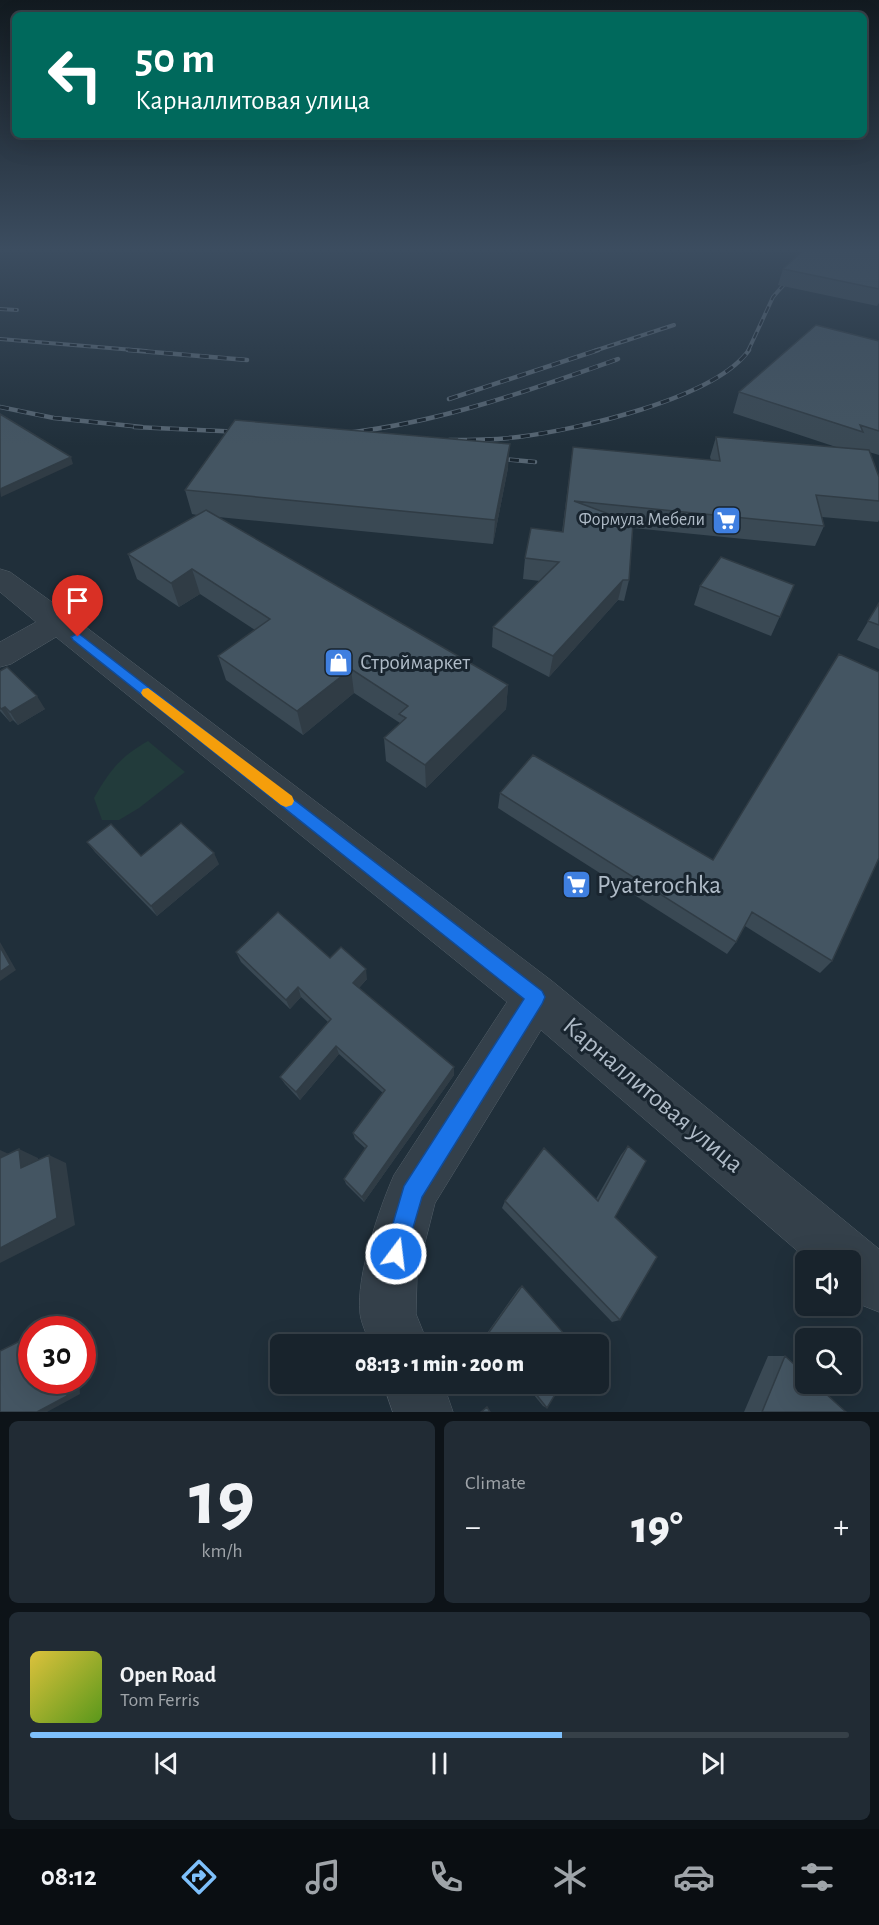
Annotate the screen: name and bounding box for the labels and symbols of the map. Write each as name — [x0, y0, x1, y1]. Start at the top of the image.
supermarket icon: Формула Мебели — [710, 504, 742, 536]
place label: Формула Мебели — [578, 510, 705, 529]
pin — [52, 575, 103, 637]
shop icon: Строймаркет — [323, 646, 355, 678]
place label: Строймаркет — [360, 652, 470, 673]
supermarket icon: Pyaterochka — [560, 869, 592, 901]
place label: Pyaterochka — [597, 872, 721, 898]
street label: Карналлитовая улица — [558, 1012, 748, 1178]
position arrow — [364, 1222, 428, 1286]
speed limit sign: 30 — [18, 1316, 96, 1394]

